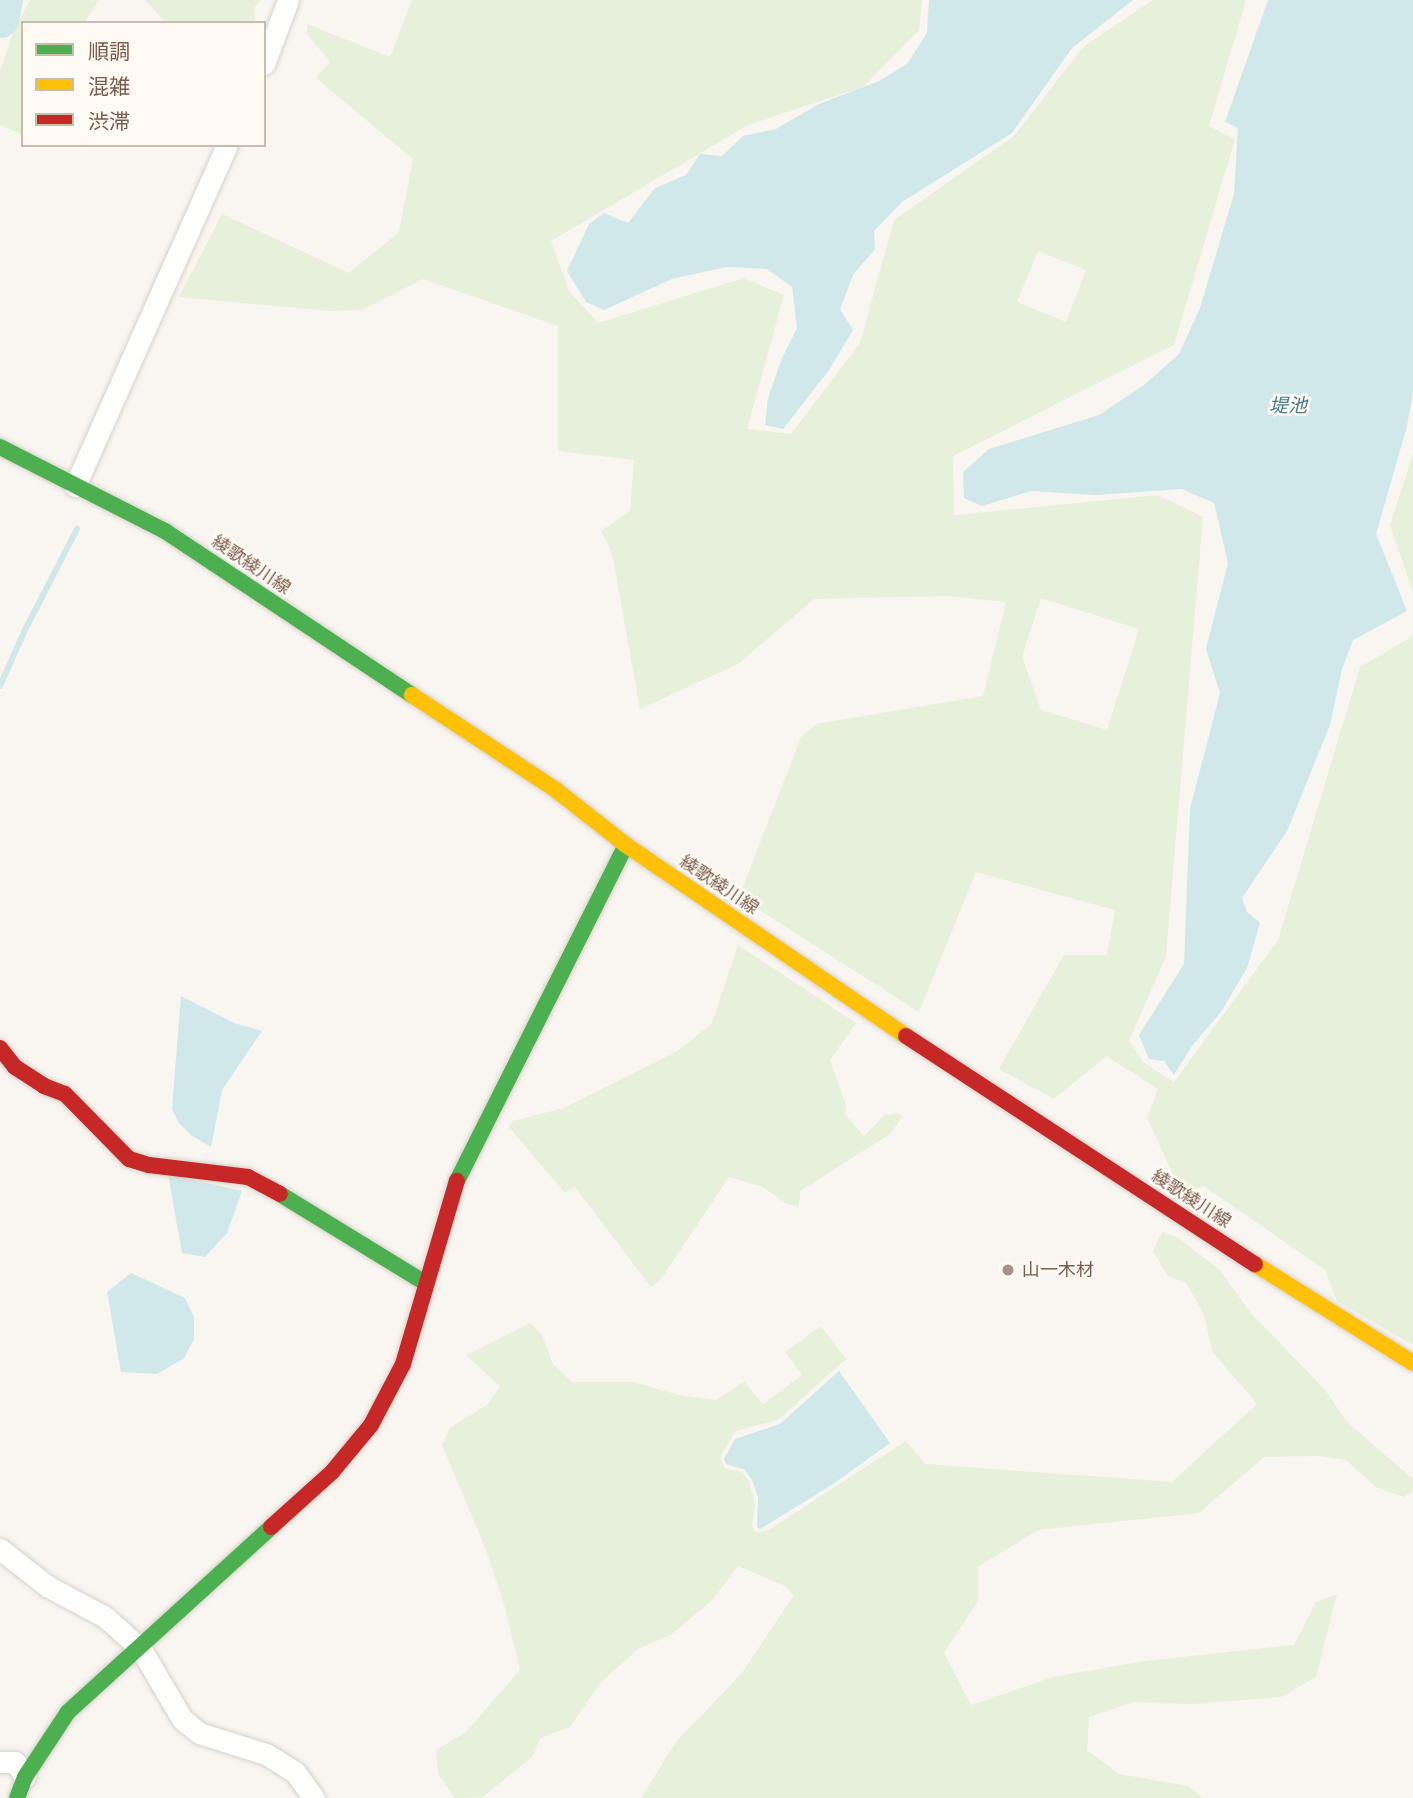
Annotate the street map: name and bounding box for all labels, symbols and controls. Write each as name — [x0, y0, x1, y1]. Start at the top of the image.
legend — [21, 21, 266, 147]
text: 順調 — [88, 39, 130, 64]
text: 混雑 — [88, 74, 130, 99]
text: 渋滞 — [88, 109, 130, 134]
water label: 堤池 — [1269, 395, 1307, 417]
street label: 綾歌綾川線 — [208, 531, 294, 599]
street label: 綾歌綾川線 — [676, 851, 762, 919]
street label: 綾歌綾川線 — [1147, 1165, 1235, 1233]
place label: 山一木材 — [1022, 1259, 1094, 1281]
marker: 山一木材 — [1000, 1262, 1016, 1278]

